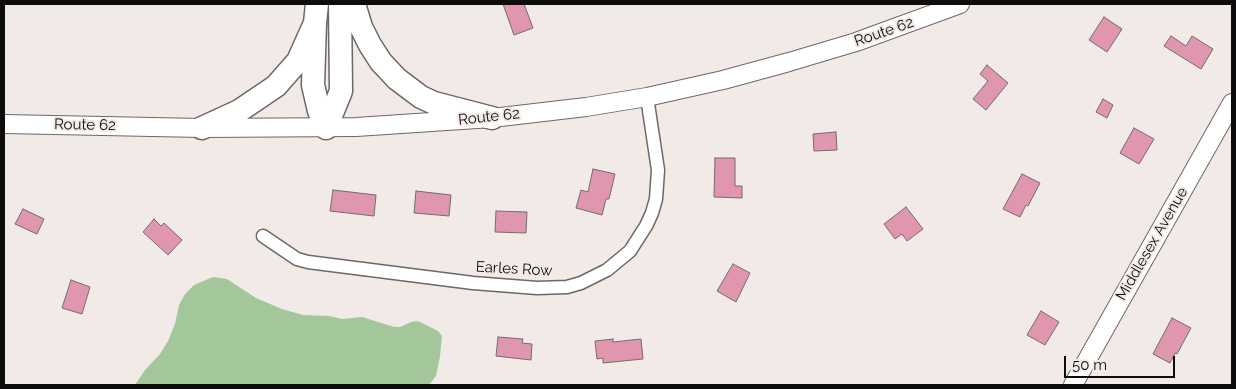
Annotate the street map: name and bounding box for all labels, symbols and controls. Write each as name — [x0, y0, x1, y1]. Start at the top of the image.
street label: Route 62 — [852, 13, 916, 51]
street label: Route 62 — [457, 105, 521, 129]
street label: Route 62 — [54, 115, 116, 135]
street label: Middlesex Avenue — [1112, 184, 1192, 304]
street label: Earles Row — [475, 258, 553, 280]
scale bar — [1066, 346, 1177, 378]
text: 50 m — [1072, 356, 1107, 374]

